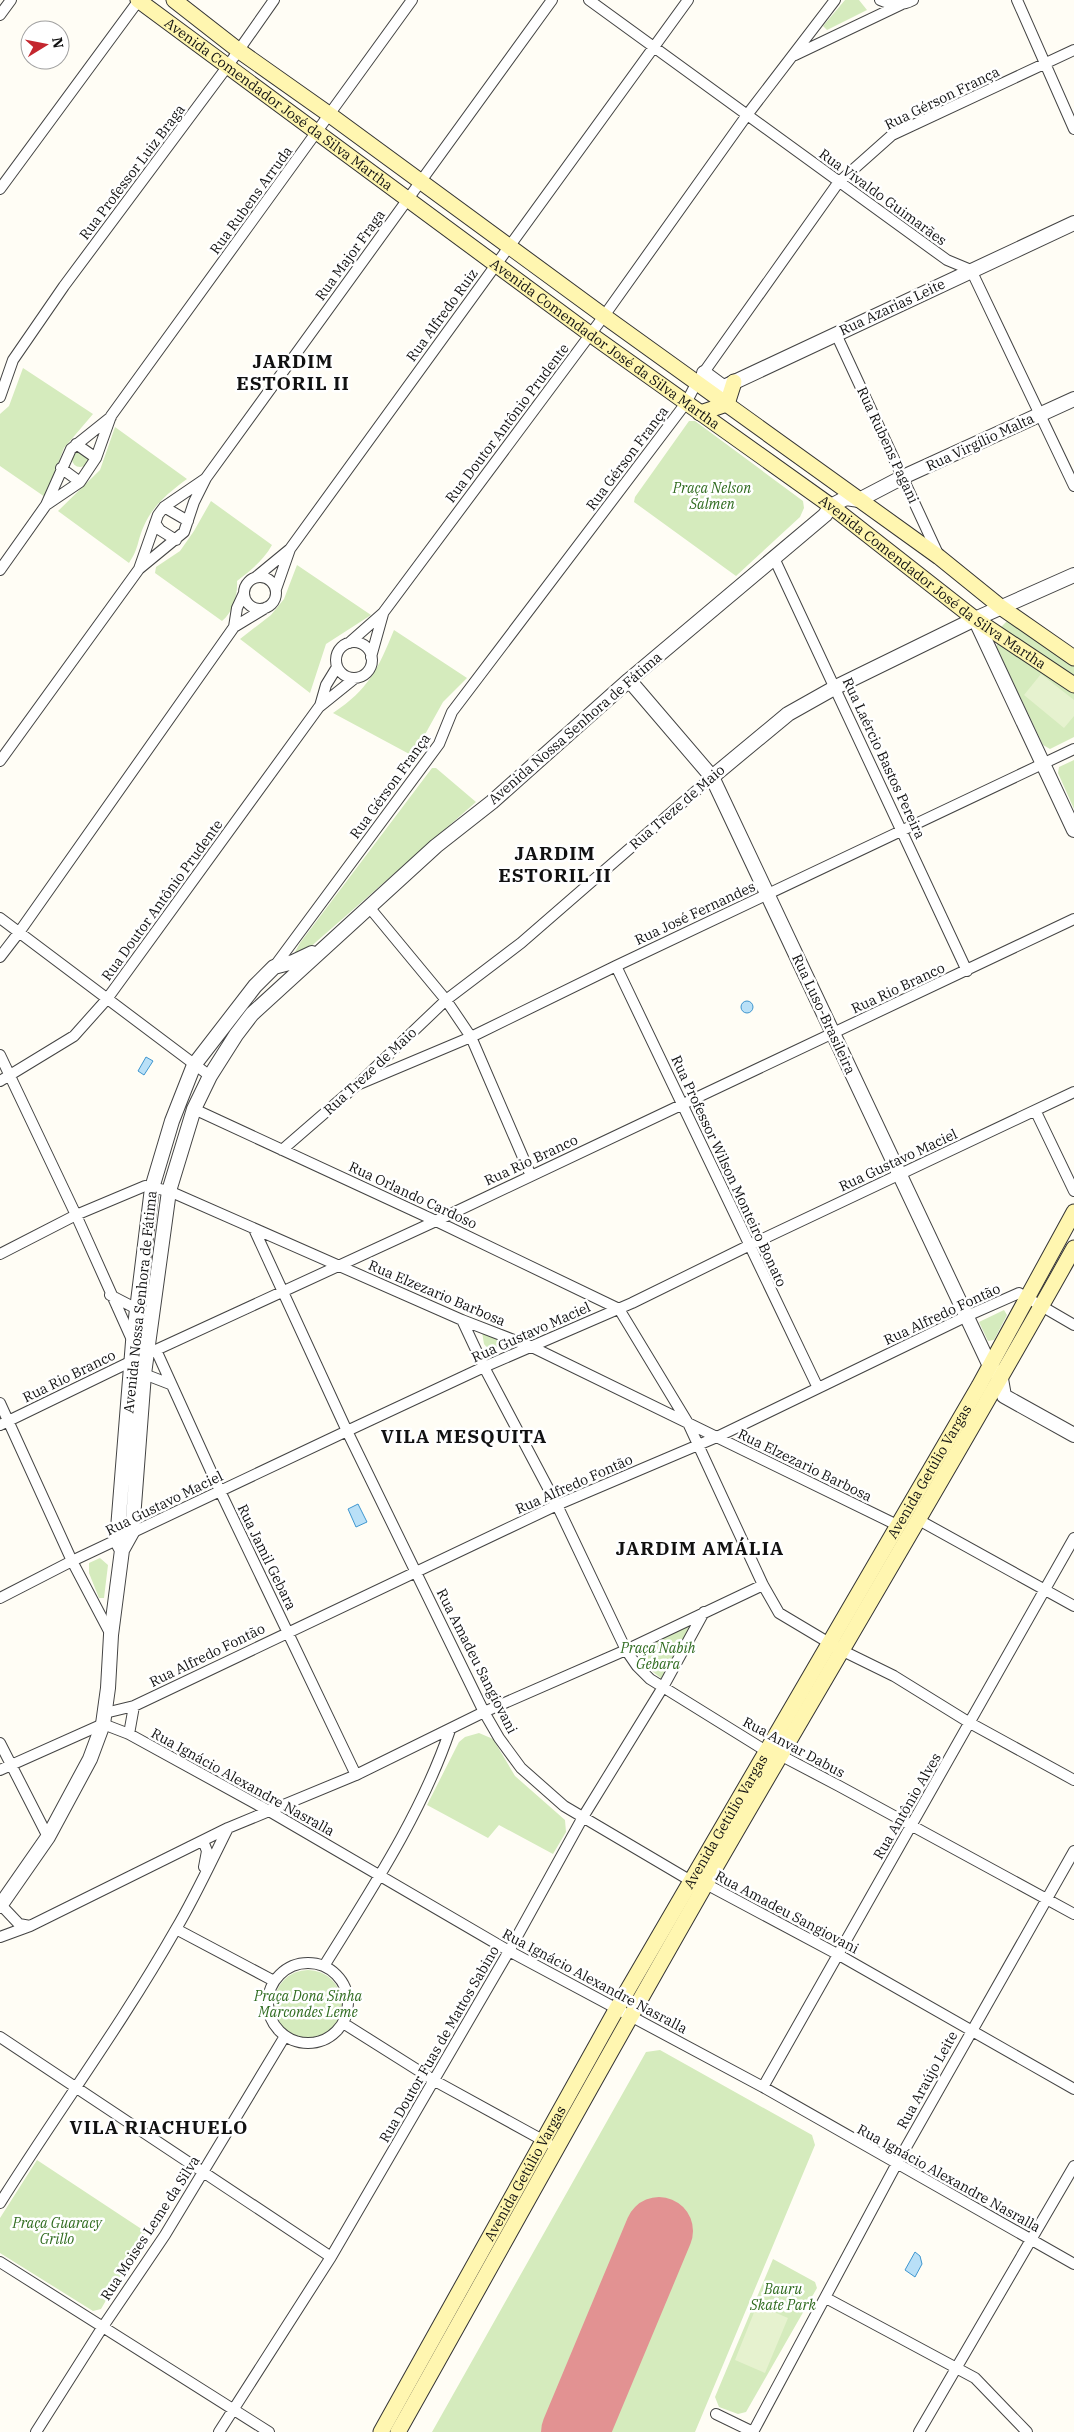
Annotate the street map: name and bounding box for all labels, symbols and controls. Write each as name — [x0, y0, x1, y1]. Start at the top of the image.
street label: Avenida Comendador José da Silva Martha — [161, 14, 397, 194]
north arrow — [20, 20, 70, 70]
text: N — [48, 36, 68, 50]
street label: Rua Gérson França — [882, 62, 1003, 134]
street label: Rua Professor Luiz Braga — [75, 101, 189, 243]
street label: Rua Rubens Arruda — [206, 142, 296, 257]
street label: Rua Vivaldo Guimarães — [816, 145, 950, 249]
street label: Rua Major Fraga — [311, 206, 389, 304]
street label: Avenida Comendador José da Silva Martha — [487, 254, 724, 433]
street label: Rua Alfredo Ruiz — [402, 265, 482, 365]
street label: Rua Azarias Leite — [836, 275, 948, 339]
street label: Rua Doutor Antônio Prudente — [441, 340, 573, 506]
district label: JARDIM ESTORIL II — [236, 349, 350, 395]
street label: Rua Rubens Pagani — [853, 384, 923, 506]
street label: Rua Gérson França — [582, 402, 672, 514]
street label: Rua Virgílio Malta — [923, 409, 1037, 475]
park label: Praça Nelson Salmen — [672, 479, 751, 513]
street label: Avenida Comendador José da Silva Martha — [815, 491, 1050, 673]
street label: Avenida Nossa Senhora de Fátima — [485, 648, 666, 808]
street label: Rua Laércio Bastos Pereira — [839, 674, 929, 842]
street label: Rua Gérson França — [346, 730, 434, 842]
street label: Rua Treze de Maio — [626, 761, 728, 853]
street label: Rua Doutor Antônio Prudente — [98, 816, 226, 984]
district label: JARDIM ESTORIL II — [498, 841, 612, 887]
street label: Rua José Fernandes — [632, 877, 758, 949]
street label: Rua Luso-Brasileira — [788, 951, 860, 1077]
street label: Rua Rio Branco — [848, 958, 948, 1018]
street label: Rua Treze de Maio — [320, 1023, 420, 1119]
street label: Rua Professor Wilson Monteiro Bonato — [667, 1052, 791, 1290]
street label: Rua Gustavo Maciel — [836, 1125, 960, 1195]
street label: Rua Rio Branco — [481, 1130, 581, 1190]
street label: Rua Orlando Cardoso — [346, 1157, 480, 1233]
street label: Avenida Nossa Senhora de Fátima — [119, 1189, 161, 1414]
street label: Rua Elzezario Barbosa — [366, 1256, 509, 1330]
street label: Rua Alfredo Fontão — [881, 1279, 1003, 1349]
street label: Rua Gustavo Maciel — [469, 1298, 593, 1366]
street label: Rua Rio Branco — [20, 1346, 118, 1406]
street label: Avenida Getúlio Vargas — [883, 1401, 975, 1542]
district label: VILA MESQUITA — [381, 1424, 547, 1448]
street label: Rua Elzezario Barbosa — [735, 1425, 875, 1505]
street label: Rua Alfredo Fontão — [513, 1450, 635, 1518]
street label: Rua Gustavo Maciel — [102, 1467, 226, 1539]
street label: Rua Jamil Gebara — [234, 1501, 301, 1613]
district label: JARDIM AMÁLIA — [616, 1536, 784, 1560]
street label: Rua Amadeu Sangiovani — [433, 1585, 521, 1737]
street label: Rua Alfredo Fontão — [146, 1619, 268, 1691]
park label: Praça Nabih Gebara — [620, 1639, 696, 1673]
street label: Rua Anvar Dabus — [740, 1713, 848, 1782]
street label: Rua Ignácio Alexandre Nasralla — [148, 1724, 338, 1840]
street label: Rua Antônio Alves — [869, 1749, 945, 1863]
street label: Avenida Getúlio Vargas — [680, 1751, 772, 1892]
street label: Rua Amadeu Sangiovani — [712, 1866, 862, 1958]
street label: Rua Ignácio Alexandre Nasralla — [499, 1924, 691, 2038]
street label: Rua Doutor Fuas de Mattos Sabino — [375, 1942, 503, 2146]
park label: Praça Dona Sinha Marcondes Leme — [253, 1987, 362, 2021]
street label: Rua Araújo Leite — [893, 2028, 961, 2132]
street label: Avenida Getúlio Vargas — [480, 2102, 570, 2244]
district label: VILA RIACHUELO — [70, 2115, 248, 2139]
street label: Rua Ignácio Alexandre Nasralla — [854, 2120, 1044, 2236]
street label: Rua Moises Leme da Silva — [96, 2152, 204, 2304]
park label: Praça Guaracy Grillo — [11, 2214, 103, 2248]
park label: Bauru Skate Park — [749, 2280, 817, 2314]

